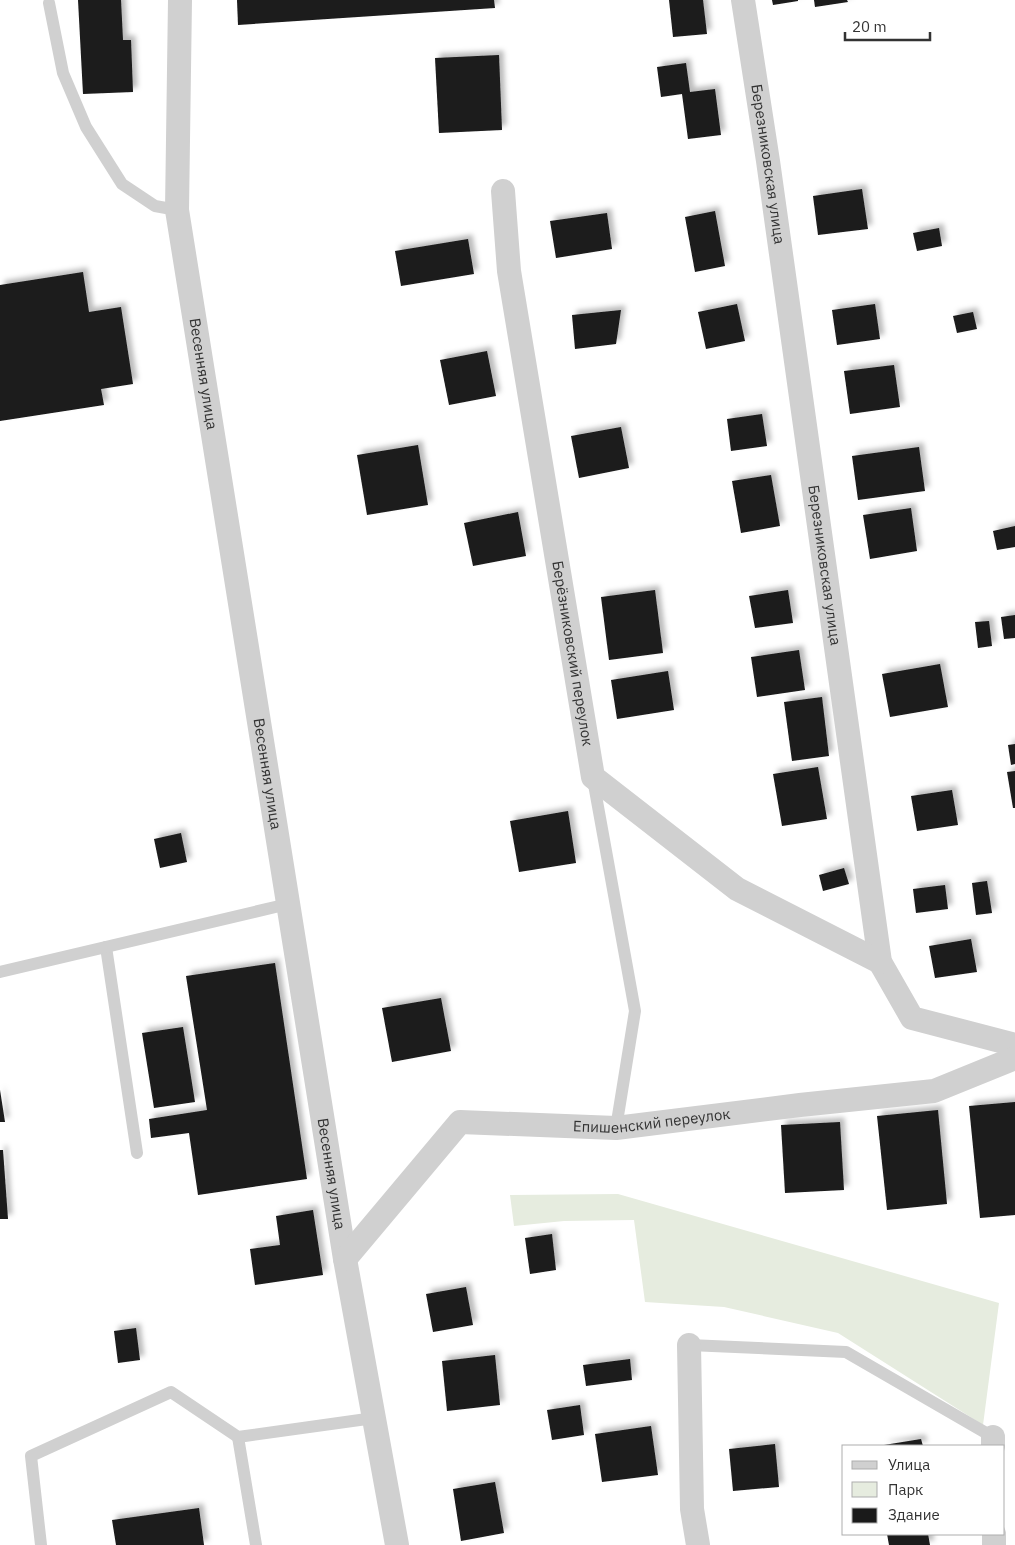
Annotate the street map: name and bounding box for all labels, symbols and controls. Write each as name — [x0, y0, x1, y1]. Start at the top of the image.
scale bar — [845, 10, 930, 42]
text: 20 m — [852, 17, 887, 36]
street label: Березниковская улица — [747, 83, 790, 245]
street label: Весенняя улица — [185, 317, 222, 431]
street label: Березниковская улица — [804, 484, 846, 646]
street label: Берёзниковский переулок — [548, 559, 598, 748]
street label: Весенняя улица — [250, 717, 286, 831]
street label: Епишенский переулок — [572, 1104, 731, 1137]
street label: Весенняя улица — [314, 1117, 350, 1231]
legend — [842, 1445, 1005, 1535]
text: Улица — [888, 1455, 930, 1474]
text: Парк — [888, 1480, 923, 1499]
text: Здание — [888, 1505, 940, 1524]

